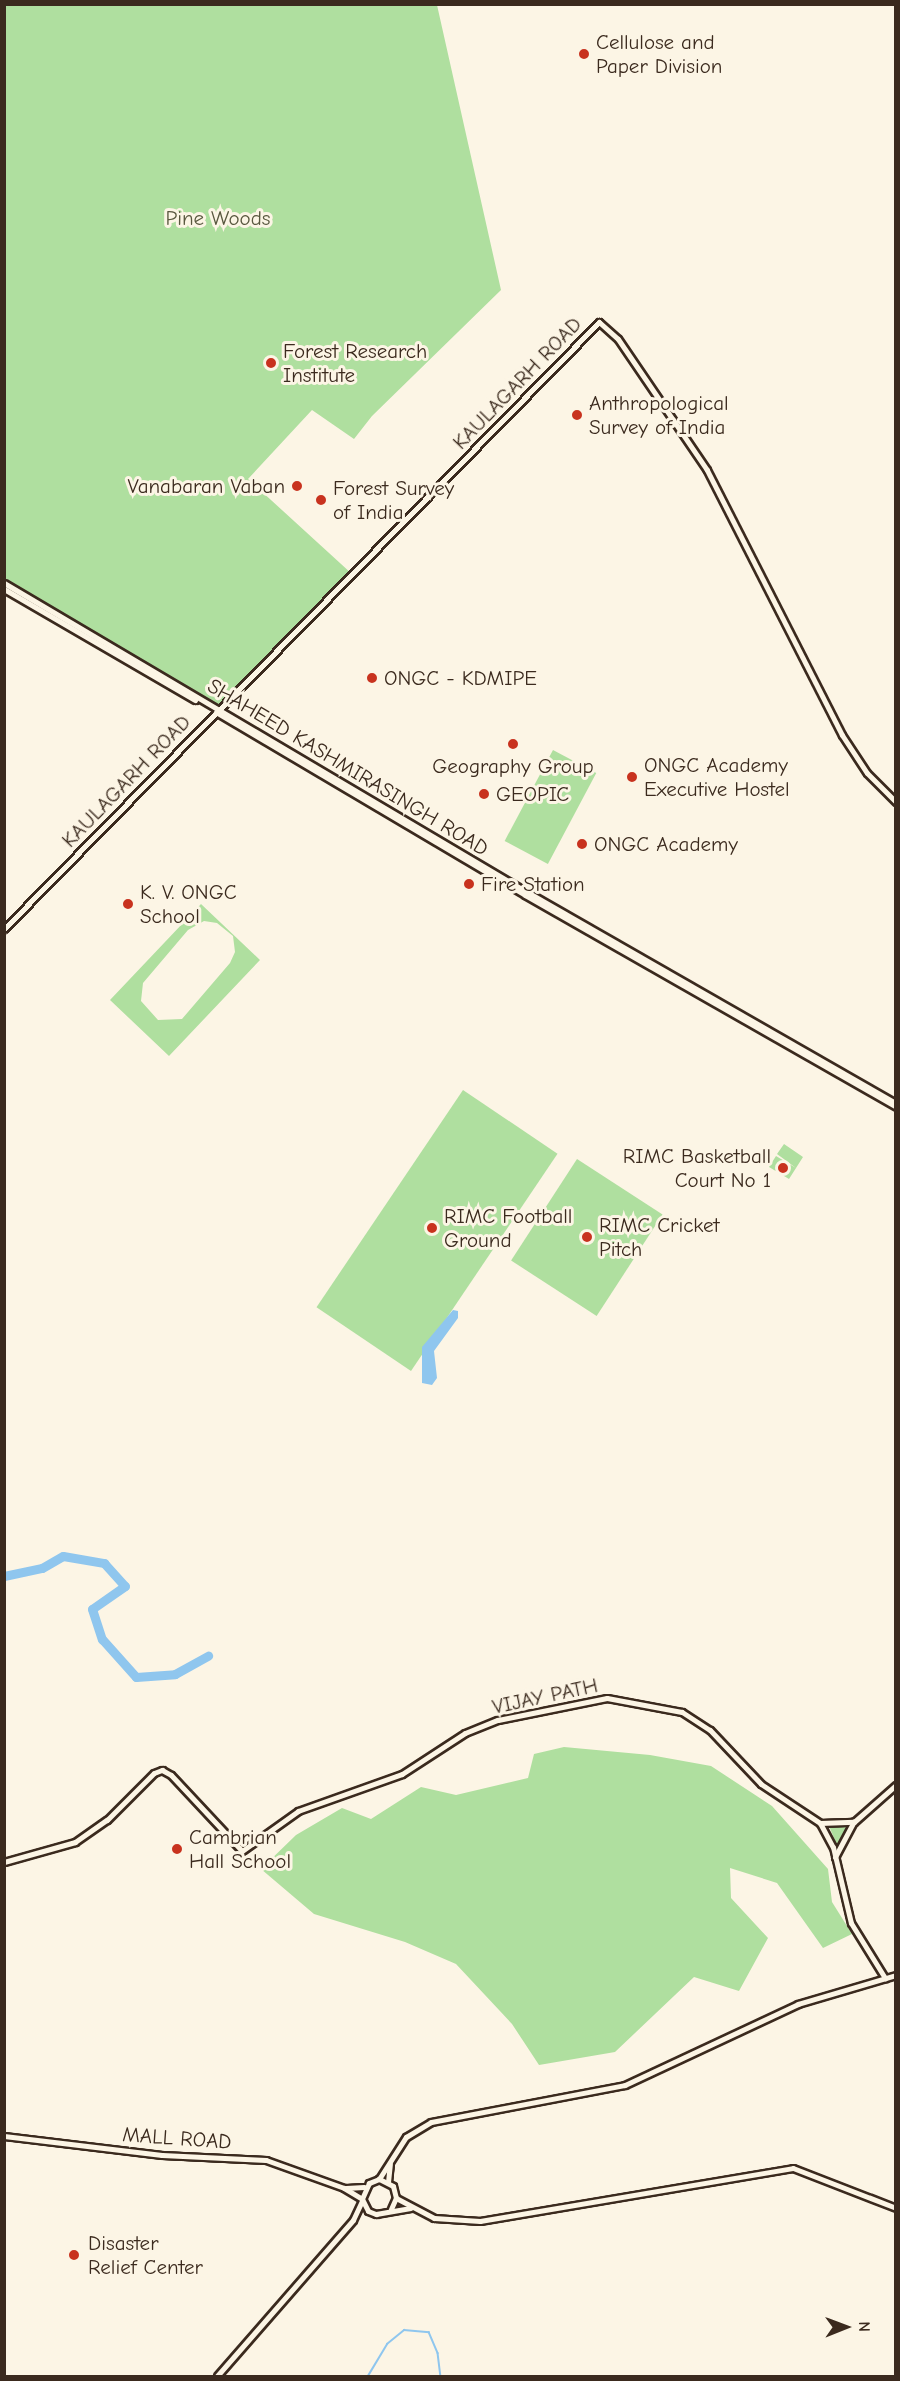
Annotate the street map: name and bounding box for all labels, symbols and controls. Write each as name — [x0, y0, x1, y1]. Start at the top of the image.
place label: Cellulose and Paper Division — [596, 29, 722, 79]
marker: Cellulose and Paper Division — [577, 47, 591, 61]
park label: Pine Woods — [165, 205, 271, 231]
street label: KAULAGARH ROAD — [447, 311, 587, 455]
place label: Forest Research Institute — [283, 338, 427, 388]
marker: Forest Research Institute — [264, 356, 278, 370]
place label: Anthropological Survey of India — [589, 390, 729, 440]
marker: Anthropological Survey of India — [570, 408, 584, 422]
place label: Vanabaran Vaban — [128, 473, 285, 499]
place label: Forest Survey of India — [333, 475, 454, 525]
marker: Vanabaran Vaban — [290, 479, 304, 493]
marker: Forest Survey of India — [314, 493, 328, 507]
place label: ONGC - KDMIPE — [384, 665, 537, 691]
marker: ONGC - KDMIPE — [365, 671, 379, 685]
street label: SHAHEED KASHMIRASINGH ROAD — [203, 673, 493, 861]
street label: KAULAGARH ROAD — [56, 709, 196, 853]
marker: Geography Group — [506, 737, 520, 751]
place label: ONGC Academy Executive Hostel — [644, 752, 790, 802]
place label: Geography Group — [432, 753, 594, 779]
marker: ONGC Academy Executive Hostel — [625, 770, 639, 784]
place label: GEOPIC — [496, 781, 569, 807]
marker: GEOPIC — [477, 787, 491, 801]
place label: ONGC Academy — [594, 831, 738, 857]
marker: ONGC Academy — [575, 837, 589, 851]
place label: Fire Station — [481, 871, 585, 897]
marker: Fire Station — [462, 877, 476, 891]
place label: K. V. ONGC School — [140, 879, 237, 929]
marker: K. V. ONGC School — [121, 897, 135, 911]
place label: RIMC Basketball Court No 1 — [623, 1143, 771, 1193]
marker: RIMC Basketball Court No 1 — [776, 1161, 790, 1175]
place label: RIMC Football Ground — [444, 1203, 572, 1253]
place label: RIMC Cricket Pitch — [599, 1212, 720, 1262]
marker: RIMC Football Ground — [425, 1221, 439, 1235]
marker: RIMC Cricket Pitch — [580, 1230, 594, 1244]
street label: VIJAY PATH — [490, 1673, 600, 1719]
place label: Cambrian Hall School — [189, 1824, 291, 1874]
marker: Cambrian Hall School — [170, 1842, 184, 1856]
street label: MALL ROAD — [122, 2122, 232, 2154]
place label: Disaster Relief Center — [88, 2230, 203, 2280]
marker: Disaster Relief Center — [65, 2246, 83, 2264]
north arrow — [816, 2297, 876, 2357]
text: N — [855, 2321, 873, 2332]

